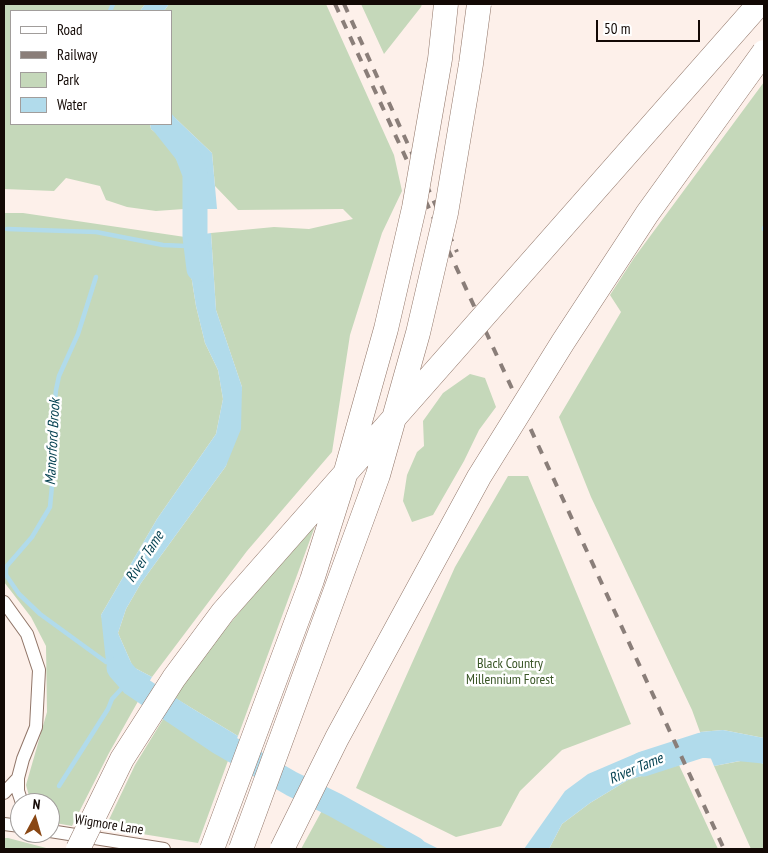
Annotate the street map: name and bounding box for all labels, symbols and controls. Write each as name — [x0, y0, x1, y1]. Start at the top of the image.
legend — [10, 10, 172, 125]
scale bar — [598, 10, 702, 42]
text: 50 m — [604, 19, 630, 38]
text: Road — [57, 20, 83, 39]
text: Railway — [57, 45, 97, 64]
text: Park — [57, 70, 79, 89]
text: Water — [57, 95, 87, 114]
water label: Manorford Brook — [42, 398, 64, 486]
water label: River Tame — [122, 528, 168, 586]
park label: Black Country Millennium Forest — [466, 656, 554, 689]
water label: River Tame — [606, 750, 666, 788]
north arrow — [10, 793, 60, 843]
text: N — [32, 795, 41, 813]
street label: Wigmore Lane — [73, 811, 145, 839]

